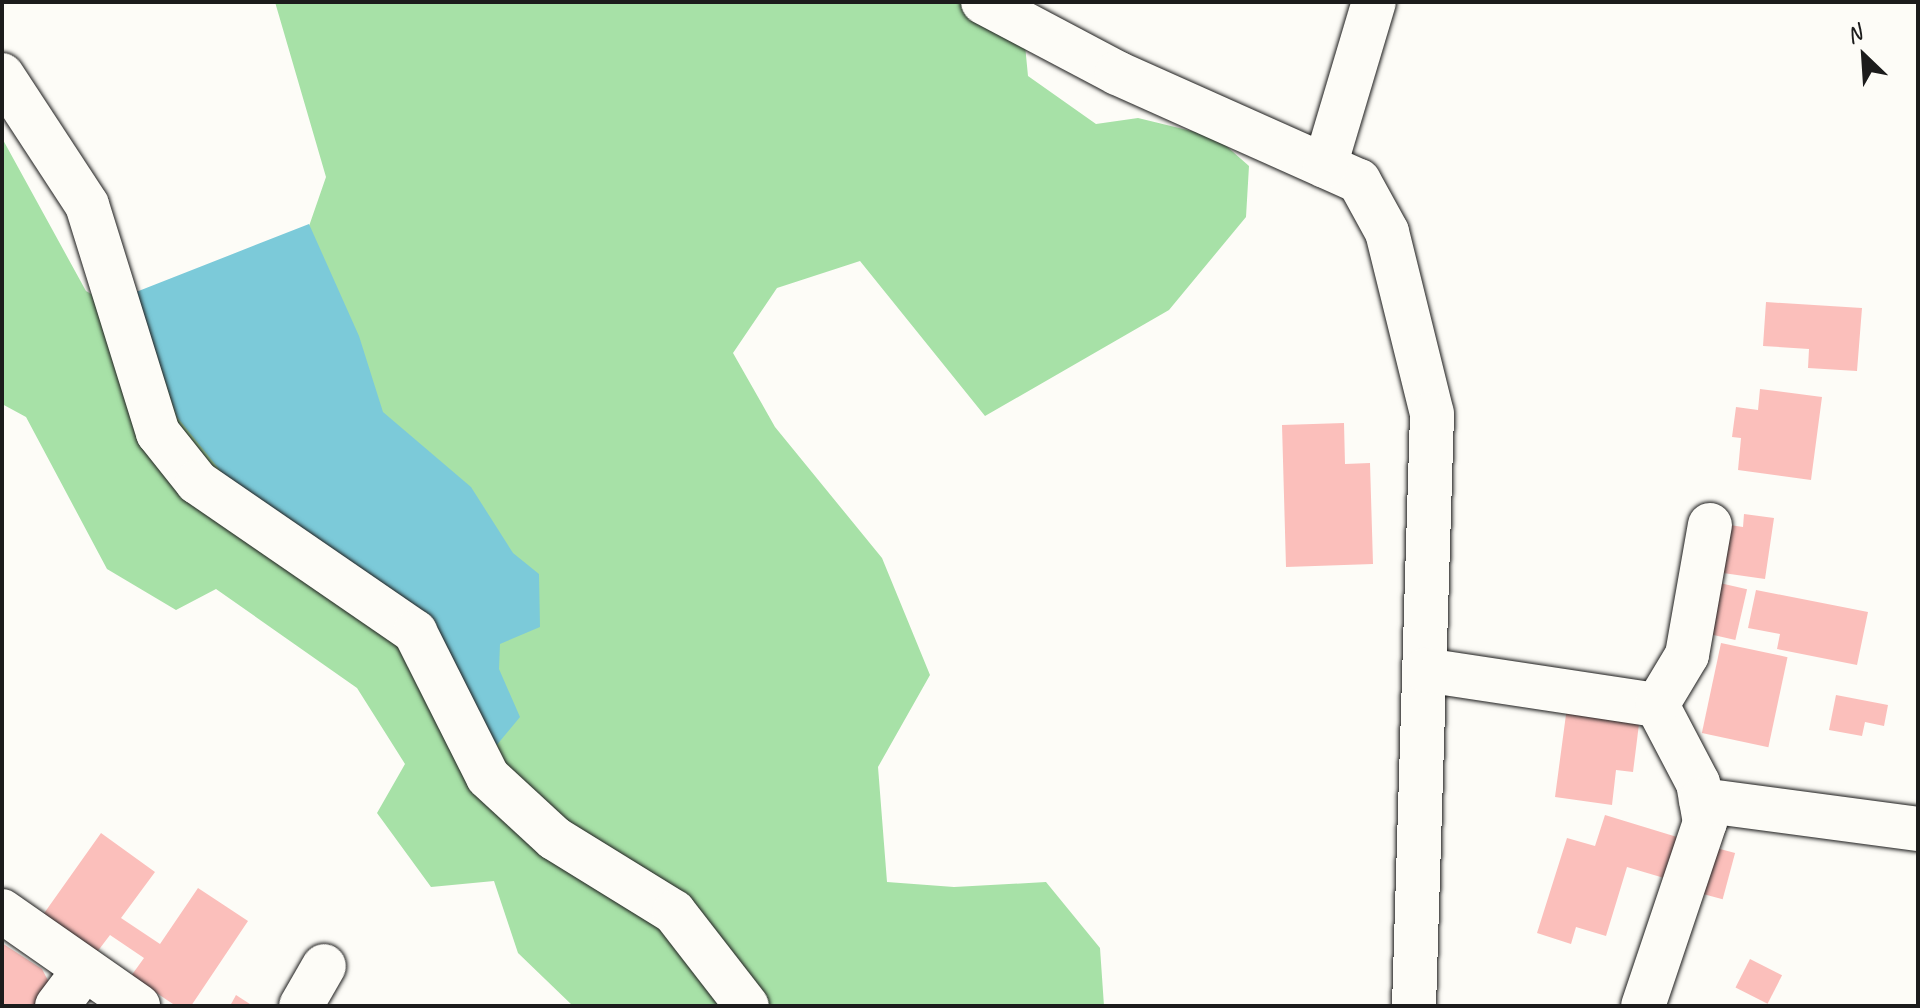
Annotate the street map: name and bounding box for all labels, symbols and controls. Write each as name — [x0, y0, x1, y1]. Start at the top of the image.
north arrow — [1824, 16, 1904, 96]
text: N — [1842, 19, 1866, 50]

